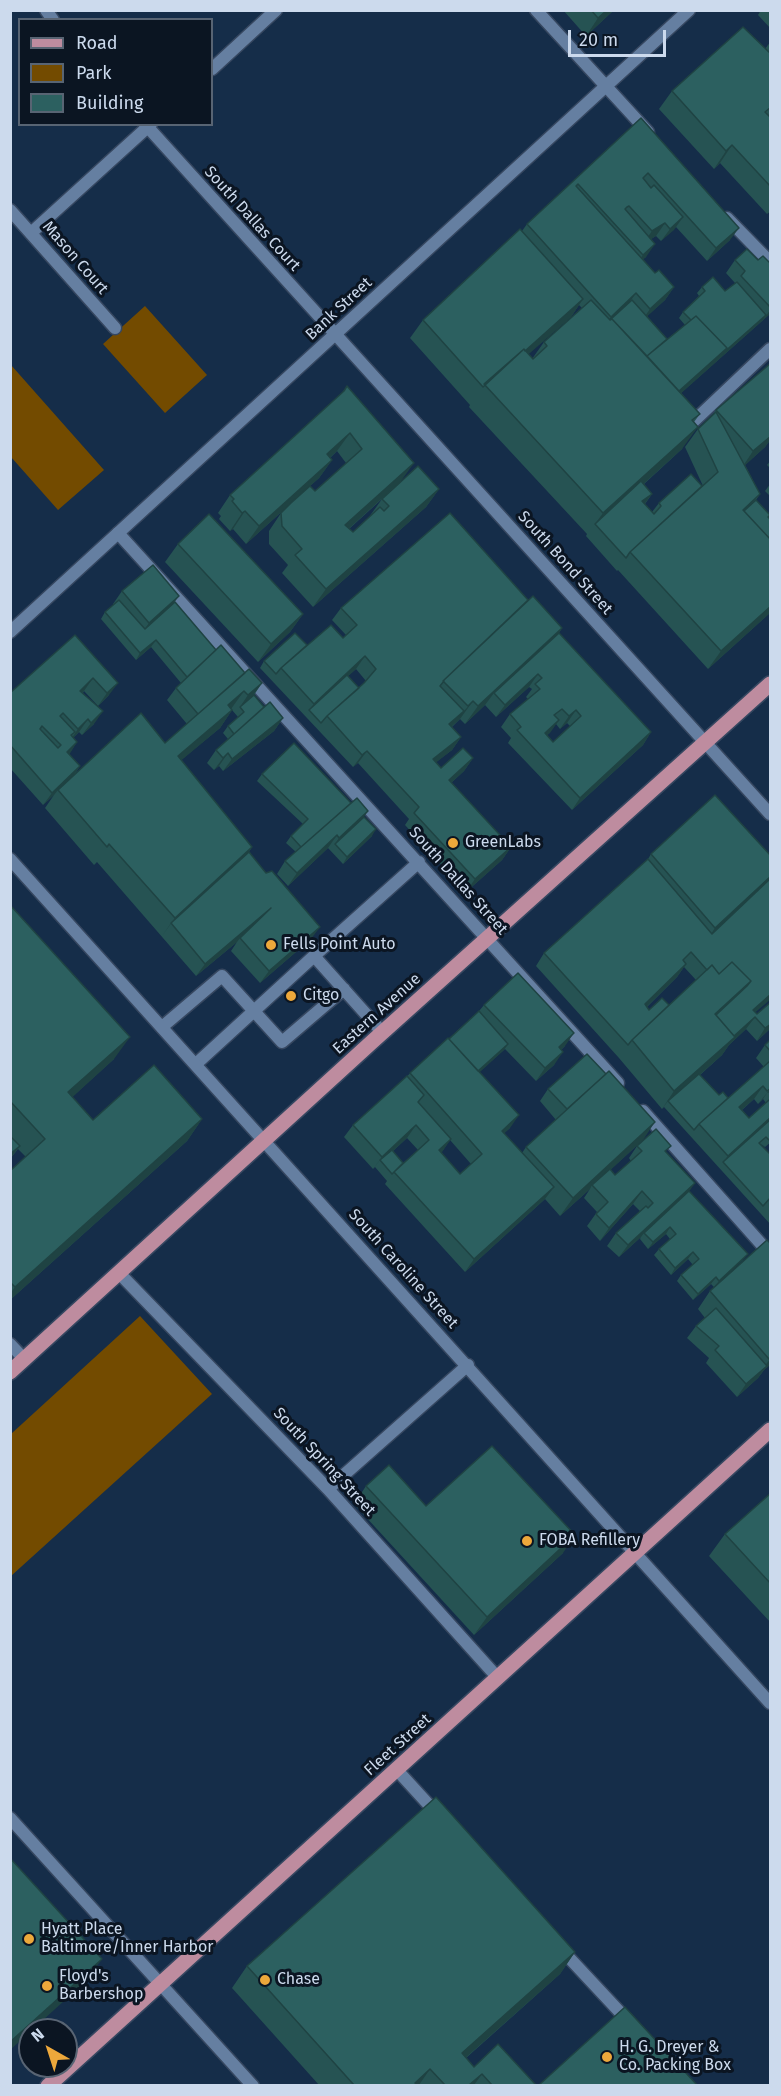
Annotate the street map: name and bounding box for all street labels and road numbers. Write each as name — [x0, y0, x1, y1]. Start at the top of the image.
street label: South Dallas Court — [200, 163, 304, 275]
street label: Mason Court — [38, 217, 112, 299]
street label: Bank Street — [302, 273, 376, 345]
street label: South Bond Street — [514, 507, 616, 619]
street label: South Dallas Street — [405, 823, 511, 939]
street label: Eastern Avenue — [329, 970, 425, 1058]
street label: South Caroline Street — [344, 1205, 462, 1333]
street label: South Spring Street — [269, 1404, 379, 1520]
street label: Fleet Street — [361, 1710, 435, 1780]

